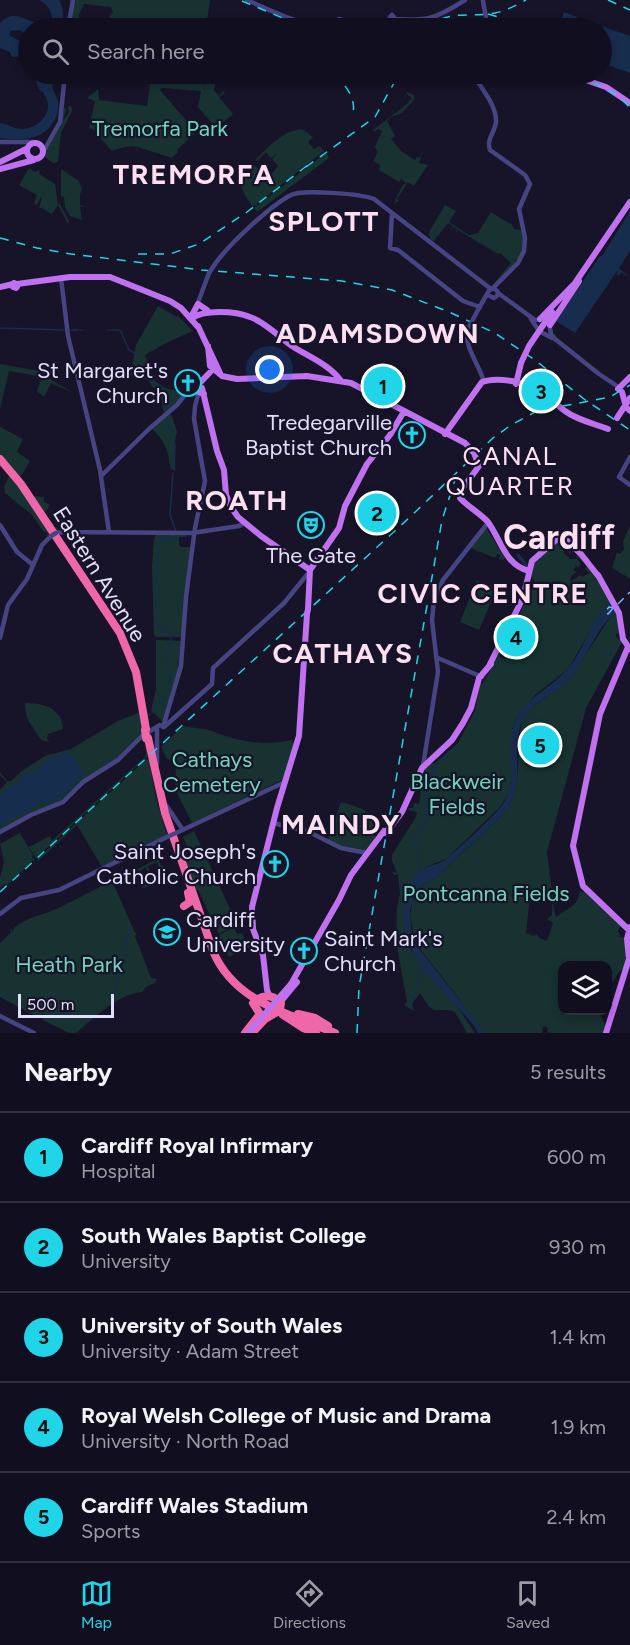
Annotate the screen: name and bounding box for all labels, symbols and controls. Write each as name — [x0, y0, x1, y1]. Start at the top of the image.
search box — [18, 18, 612, 84]
icon: search — [39, 35, 72, 68]
text: Search here — [87, 38, 205, 65]
park label: Tremorfa Park — [92, 115, 228, 142]
district label: TREMORFA — [113, 157, 275, 191]
district label: SPLOTT — [268, 204, 380, 238]
district label: ADAMSDOWN — [276, 316, 480, 350]
your location — [255, 355, 284, 384]
place label: St Margaret's Church — [37, 357, 168, 409]
pin: 1 — [364, 364, 403, 408]
church icon: St Margaret's Church — [173, 368, 203, 398]
pin: 3 — [522, 368, 560, 414]
place label: Tredegarville Baptist Church — [245, 409, 392, 461]
church icon: Tredegarville Baptist Church — [397, 420, 427, 450]
district label: CANAL QUARTER — [446, 440, 574, 502]
district label: ROATH — [185, 483, 289, 517]
pin: 2 — [358, 490, 397, 536]
street label: Eastern Avenue — [47, 502, 152, 647]
theatre icon: The Gate — [296, 510, 326, 540]
district label: Cardiff — [503, 517, 615, 558]
place label: The Gate — [266, 542, 356, 569]
district label: CIVIC CENTRE — [377, 576, 589, 610]
pin: 4 — [496, 614, 536, 660]
district label: CATHAYS — [273, 636, 413, 670]
pin: 5 — [520, 722, 560, 768]
park label: Cathays Cemetery — [163, 746, 261, 798]
park label: Blackweir Fields — [410, 768, 504, 820]
district label: MAINDY — [281, 807, 401, 841]
place label: Saint Joseph's Catholic Church — [96, 838, 256, 890]
church icon: Saint Joseph's Catholic Church — [260, 849, 290, 879]
park label: Pontcanna Fields — [402, 880, 570, 907]
place label: Cardiff University — [186, 906, 285, 958]
school or university icon: Cardiff University — [152, 917, 182, 947]
place label: Saint Mark's Church — [324, 925, 442, 977]
church icon: Saint Mark's Church — [289, 936, 319, 966]
park label: Heath Park — [15, 951, 123, 978]
map controls — [558, 961, 612, 1015]
button: layers — [558, 961, 612, 1015]
scale bar — [18, 991, 114, 1019]
text: 500 m — [27, 995, 74, 1014]
text: Nearby — [24, 1056, 112, 1088]
text: 5 results — [530, 1060, 606, 1084]
text: Cardiff Royal Infirmary — [81, 1132, 313, 1159]
text: 1 — [39, 1145, 48, 1169]
text: 600 m — [547, 1145, 606, 1169]
text: Hospital — [81, 1159, 156, 1183]
text: South Wales Baptist College — [81, 1222, 366, 1249]
text: 2 — [38, 1235, 49, 1259]
text: 930 m — [549, 1235, 606, 1259]
text: University — [81, 1249, 171, 1273]
text: University of South Wales — [81, 1312, 342, 1339]
text: 3 — [38, 1325, 49, 1349]
text: 1.4 km — [550, 1325, 606, 1349]
text: University · Adam Street — [81, 1339, 299, 1363]
text: Royal Welsh College of Music and Drama — [81, 1402, 491, 1429]
text: 4 — [37, 1415, 50, 1439]
text: 1.9 km — [551, 1415, 606, 1439]
text: University · North Road — [81, 1429, 289, 1453]
text: Cardiff Wales Stadium — [81, 1492, 308, 1519]
text: 5 — [38, 1505, 49, 1529]
text: 2.4 km — [547, 1505, 606, 1529]
text: Sports — [81, 1519, 140, 1543]
tab: Map — [80, 1577, 113, 1632]
tab: Directions — [273, 1577, 346, 1632]
tab: Saved — [506, 1577, 550, 1632]

